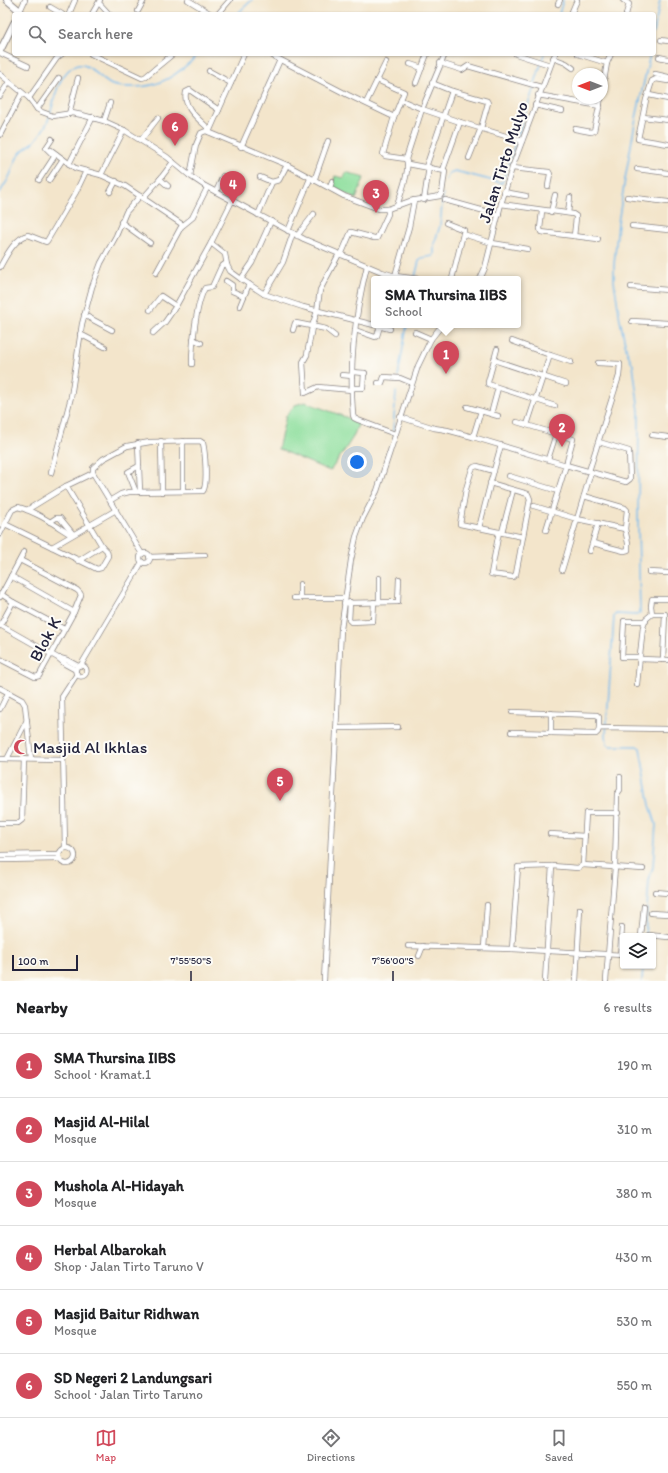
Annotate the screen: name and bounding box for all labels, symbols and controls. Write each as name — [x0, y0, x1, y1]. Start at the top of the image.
search box — [12, 12, 656, 56]
icon: search — [26, 23, 48, 45]
text: Search here — [58, 25, 133, 43]
north arrow — [572, 68, 608, 104]
street label: Jalan Tirto Mulyo — [474, 99, 532, 225]
pin: 6 — [162, 113, 188, 146]
pin: 4 — [220, 171, 246, 204]
pin: 3 — [363, 180, 389, 213]
popup — [371, 276, 521, 328]
text: SMA Thursina IIBS — [385, 286, 507, 304]
text: School — [385, 304, 422, 319]
pin: 1 — [433, 341, 459, 374]
pin: 2 — [549, 414, 575, 447]
your location — [347, 452, 367, 472]
street label: Blok K — [25, 613, 65, 665]
place label: Masjid Al Ikhlas — [33, 737, 147, 757]
mosque icon: Masjid Al Ikhlas — [12, 738, 30, 756]
pin: 5 — [267, 768, 293, 801]
map controls — [620, 933, 656, 969]
button: layers — [620, 933, 656, 969]
scale bar — [12, 953, 78, 972]
text: 7°55'50"S — [171, 954, 212, 967]
text: 7°56'00"S — [372, 954, 414, 967]
text: 100 m — [18, 955, 48, 968]
text: Nearby — [16, 997, 68, 1017]
text: 6 results — [604, 1000, 652, 1015]
text: SMA Thursina IIBS — [54, 1049, 176, 1067]
text: 1 — [26, 1058, 32, 1073]
text: 190 m — [617, 1058, 652, 1073]
text: School · Kramat.1 — [54, 1067, 151, 1082]
text: Masjid Al-Hilal — [54, 1113, 149, 1131]
text: 2 — [26, 1122, 32, 1137]
text: 310 m — [617, 1122, 652, 1137]
text: Mosque — [54, 1131, 97, 1146]
text: Mushola Al-Hidayah — [54, 1177, 184, 1195]
text: 3 — [25, 1186, 33, 1201]
text: 380 m — [616, 1186, 652, 1201]
text: Mosque — [54, 1195, 97, 1210]
text: Herbal Albarokah — [54, 1241, 166, 1259]
text: 4 — [25, 1250, 33, 1265]
text: 430 m — [615, 1250, 652, 1265]
text: Shop · Jalan Tirto Taruno V — [54, 1259, 204, 1274]
text: Masjid Baitur Ridhwan — [54, 1305, 199, 1323]
text: 5 — [26, 1314, 32, 1329]
text: 530 m — [616, 1314, 652, 1329]
text: Mosque — [54, 1323, 97, 1338]
text: SD Negeri 2 Landungsari — [54, 1369, 212, 1387]
text: 6 — [26, 1378, 32, 1393]
text: 550 m — [616, 1378, 652, 1393]
text: School · Jalan Tirto Taruno — [54, 1387, 203, 1402]
tab: Map — [95, 1427, 117, 1464]
tab: Directions — [307, 1427, 355, 1464]
tab: Saved — [545, 1427, 573, 1464]

